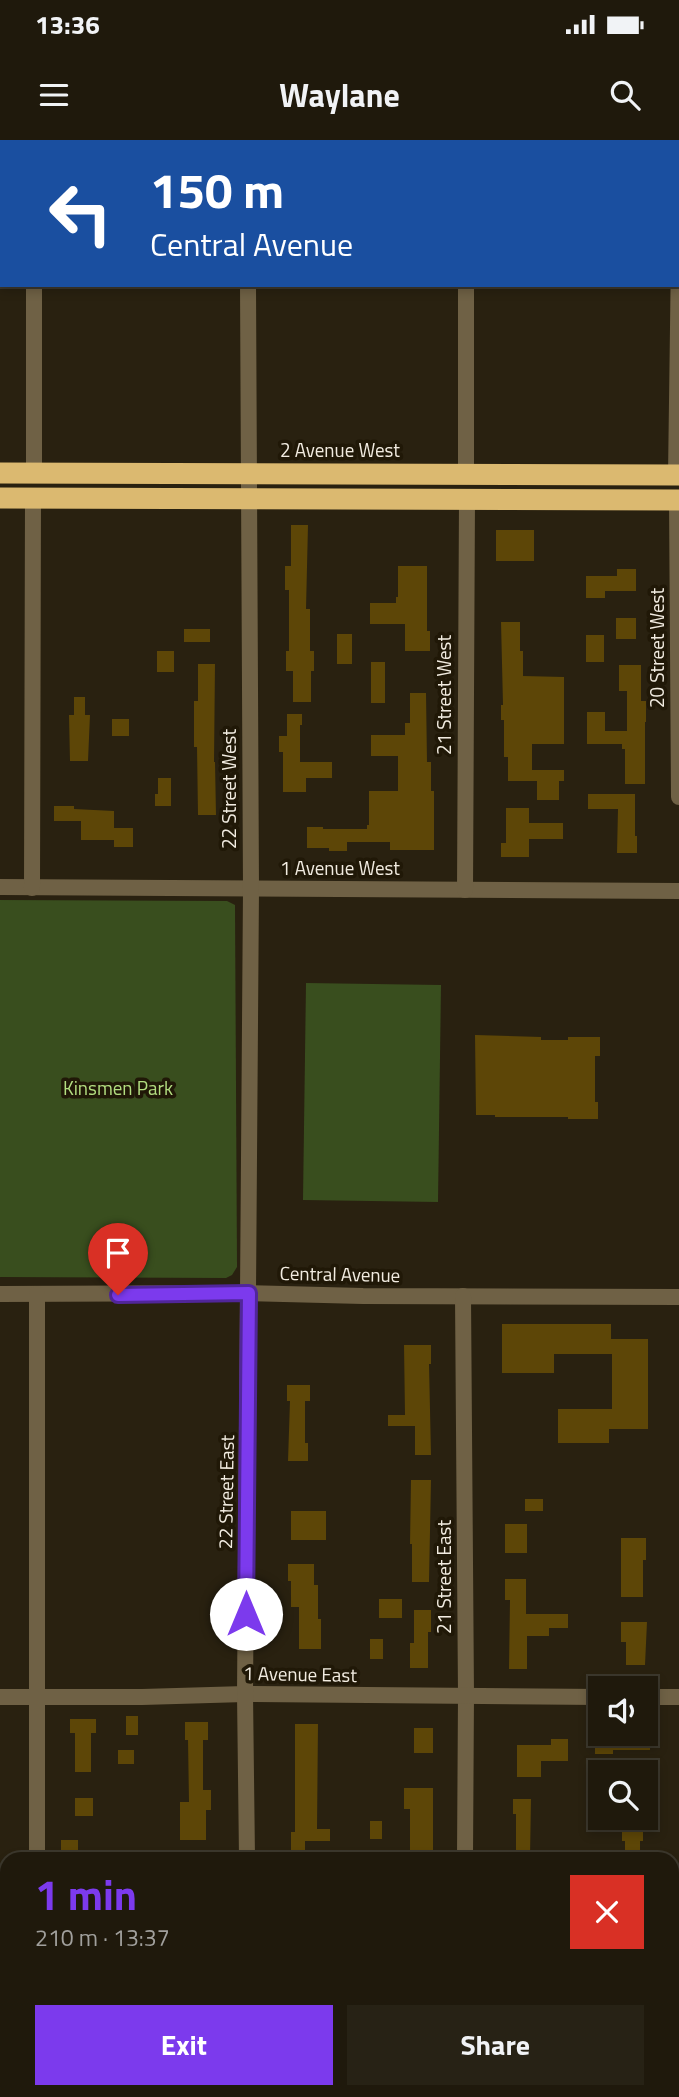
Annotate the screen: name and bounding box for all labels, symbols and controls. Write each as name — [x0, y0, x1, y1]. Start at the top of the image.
text: 13:36 — [35, 5, 100, 44]
text: Waylane — [279, 71, 400, 119]
icon: menu — [35, 76, 73, 114]
icon: search — [606, 76, 644, 114]
text: 150 m — [150, 152, 284, 227]
icon: left — [35, 168, 126, 259]
text: Central Avenue — [150, 220, 353, 268]
street label: 2 Avenue West — [280, 435, 400, 464]
street label: 20 Street West — [642, 588, 671, 708]
street label: 21 Street West — [429, 635, 458, 755]
street label: 22 Street West — [214, 729, 243, 849]
street label: 1 Avenue West — [280, 853, 400, 882]
park label: Kinsmen Park — [63, 1073, 173, 1102]
pin — [88, 1223, 148, 1295]
icon: arrive — [99, 1234, 137, 1272]
street label: Central Avenue — [279, 1258, 401, 1289]
street label: 22 Street East — [210, 1434, 241, 1549]
street label: 21 Street East — [429, 1520, 458, 1634]
position arrow — [209, 1577, 283, 1651]
street label: 1 Avenue East — [243, 1658, 358, 1689]
map controls — [588, 1676, 658, 1830]
button: sound — [588, 1676, 658, 1746]
button: search — [588, 1760, 658, 1830]
text: 1 min — [35, 1862, 137, 1926]
button: close — [570, 1875, 644, 1949]
text: 210 m · 13:37 — [35, 1920, 170, 1955]
button: Exit — [35, 2005, 333, 2085]
button: Share — [347, 2005, 644, 2085]

